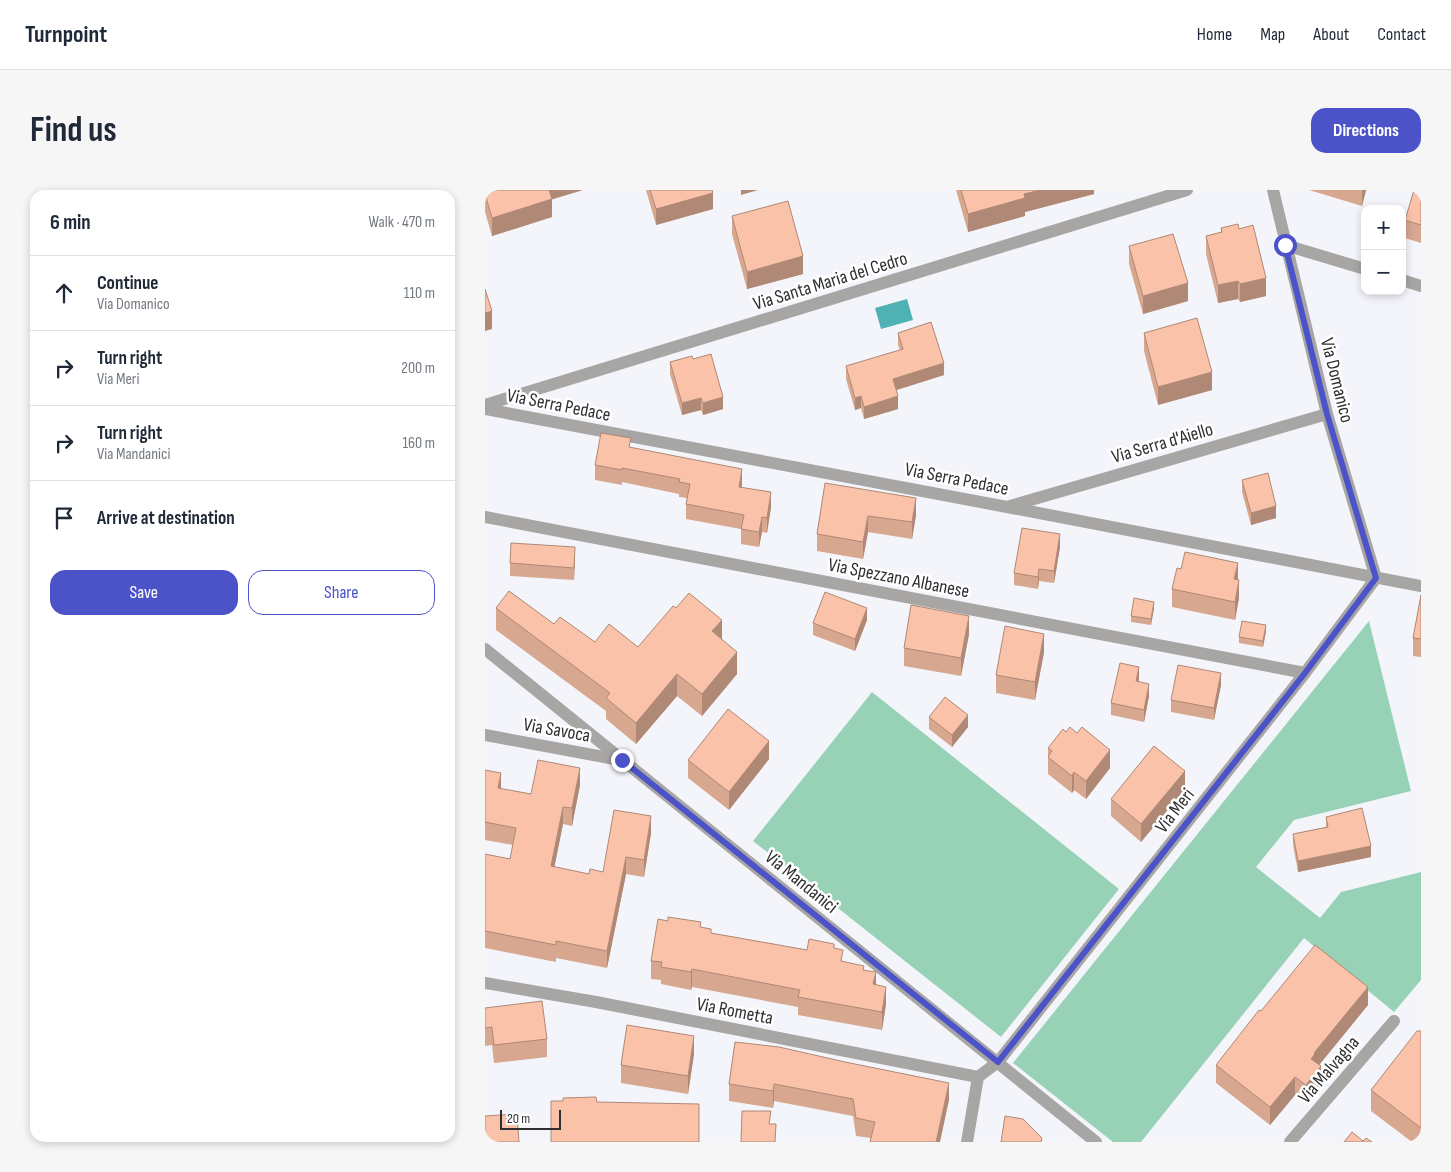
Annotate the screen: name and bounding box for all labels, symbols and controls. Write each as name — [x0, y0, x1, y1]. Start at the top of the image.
text: Turnpoint — [25, 20, 107, 49]
text: Home — [1197, 24, 1232, 45]
text: Map — [1260, 24, 1285, 45]
text: About — [1313, 24, 1349, 45]
text: Contact — [1377, 24, 1426, 45]
button: Directions — [1311, 108, 1421, 153]
text: Find us — [30, 109, 117, 152]
map controls — [1361, 205, 1406, 295]
button: + — [1361, 205, 1406, 250]
text: 6 min — [50, 210, 91, 235]
text: Walk · 470 m — [369, 213, 435, 232]
route start — [1274, 234, 1297, 257]
street label: Via Santa Maria del Cedro — [751, 247, 910, 316]
button: − — [1361, 250, 1406, 295]
text: Continue — [97, 272, 158, 295]
icon: ahead — [50, 279, 78, 307]
text: 110 m — [404, 284, 435, 303]
text: Via Domanico — [97, 295, 170, 314]
street label: Via Domanico — [1315, 336, 1358, 425]
text: Turn right — [97, 347, 162, 370]
icon: right — [50, 354, 78, 382]
text: 200 m — [401, 359, 435, 378]
text: Via Meri — [97, 370, 139, 389]
street label: Via Serra Pedace — [505, 384, 613, 427]
street label: Via Serra d'Aiello — [1109, 418, 1216, 469]
text: Turn right — [97, 422, 162, 445]
icon: right — [50, 429, 78, 457]
text: 160 m — [402, 434, 435, 453]
text: Via Mandanici — [97, 445, 170, 464]
street label: Via Serra Pedace — [903, 458, 1011, 501]
icon: arrive — [50, 504, 78, 532]
text: Arrive at destination — [97, 507, 235, 530]
street label: Via Spezzano Albanese — [826, 554, 971, 603]
button: Save — [50, 570, 238, 615]
button: Share — [248, 570, 435, 615]
street label: Via Savoca — [522, 713, 592, 748]
route end — [611, 749, 634, 772]
street label: Via Meri — [1151, 784, 1200, 838]
street label: Via Mandanici — [760, 846, 842, 919]
street label: Via Rometta — [695, 993, 775, 1030]
street label: Via Malvagna — [1294, 1032, 1365, 1108]
scale bar — [500, 1107, 561, 1130]
text: 20 m — [507, 1110, 530, 1127]

